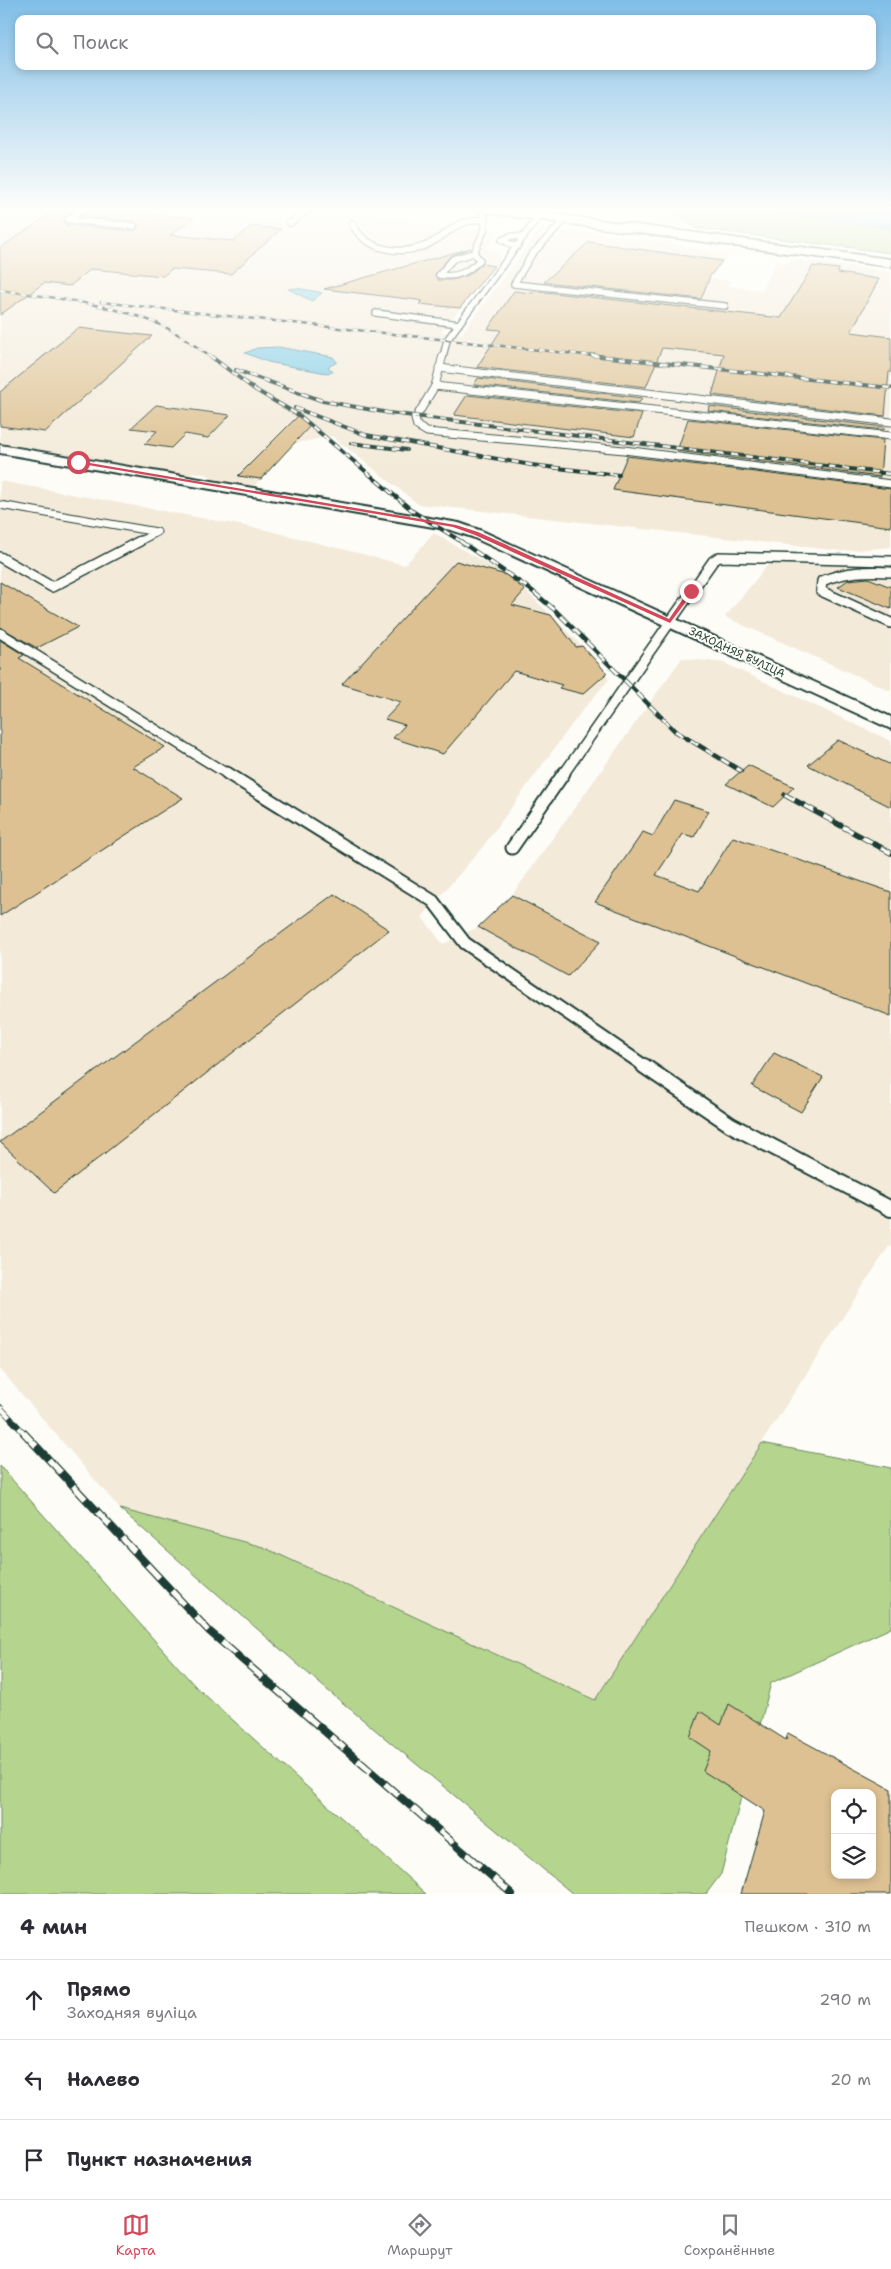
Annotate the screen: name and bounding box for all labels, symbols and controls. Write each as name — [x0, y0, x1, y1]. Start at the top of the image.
search box — [15, 15, 876, 70]
icon: search — [33, 29, 61, 57]
text: Поиск — [73, 30, 128, 55]
route start — [67, 451, 90, 474]
route end — [680, 580, 703, 603]
street label: ЗАХОДНЯЯ ВУЛІЦА — [686, 624, 787, 681]
map controls — [831, 1789, 876, 1879]
button: locate — [831, 1789, 876, 1834]
button: layers — [831, 1834, 876, 1879]
text: 4 мин — [20, 1913, 87, 1941]
text: Пешком · 310 m — [745, 1916, 871, 1937]
text: Прямо — [67, 1977, 131, 2002]
icon: ahead — [20, 1986, 48, 2014]
text: 290 m — [819, 1989, 871, 2010]
text: Заходняя вуліца — [67, 2002, 197, 2023]
icon: left — [20, 2066, 48, 2094]
text: Налево — [67, 2067, 140, 2092]
text: 20 m — [830, 2069, 871, 2090]
icon: arrive — [20, 2146, 48, 2174]
text: Пункт назначения — [67, 2147, 252, 2172]
tab: Карта — [116, 2211, 156, 2259]
tab: Маршрут — [387, 2211, 452, 2259]
tab: Сохранённые — [684, 2211, 775, 2259]

